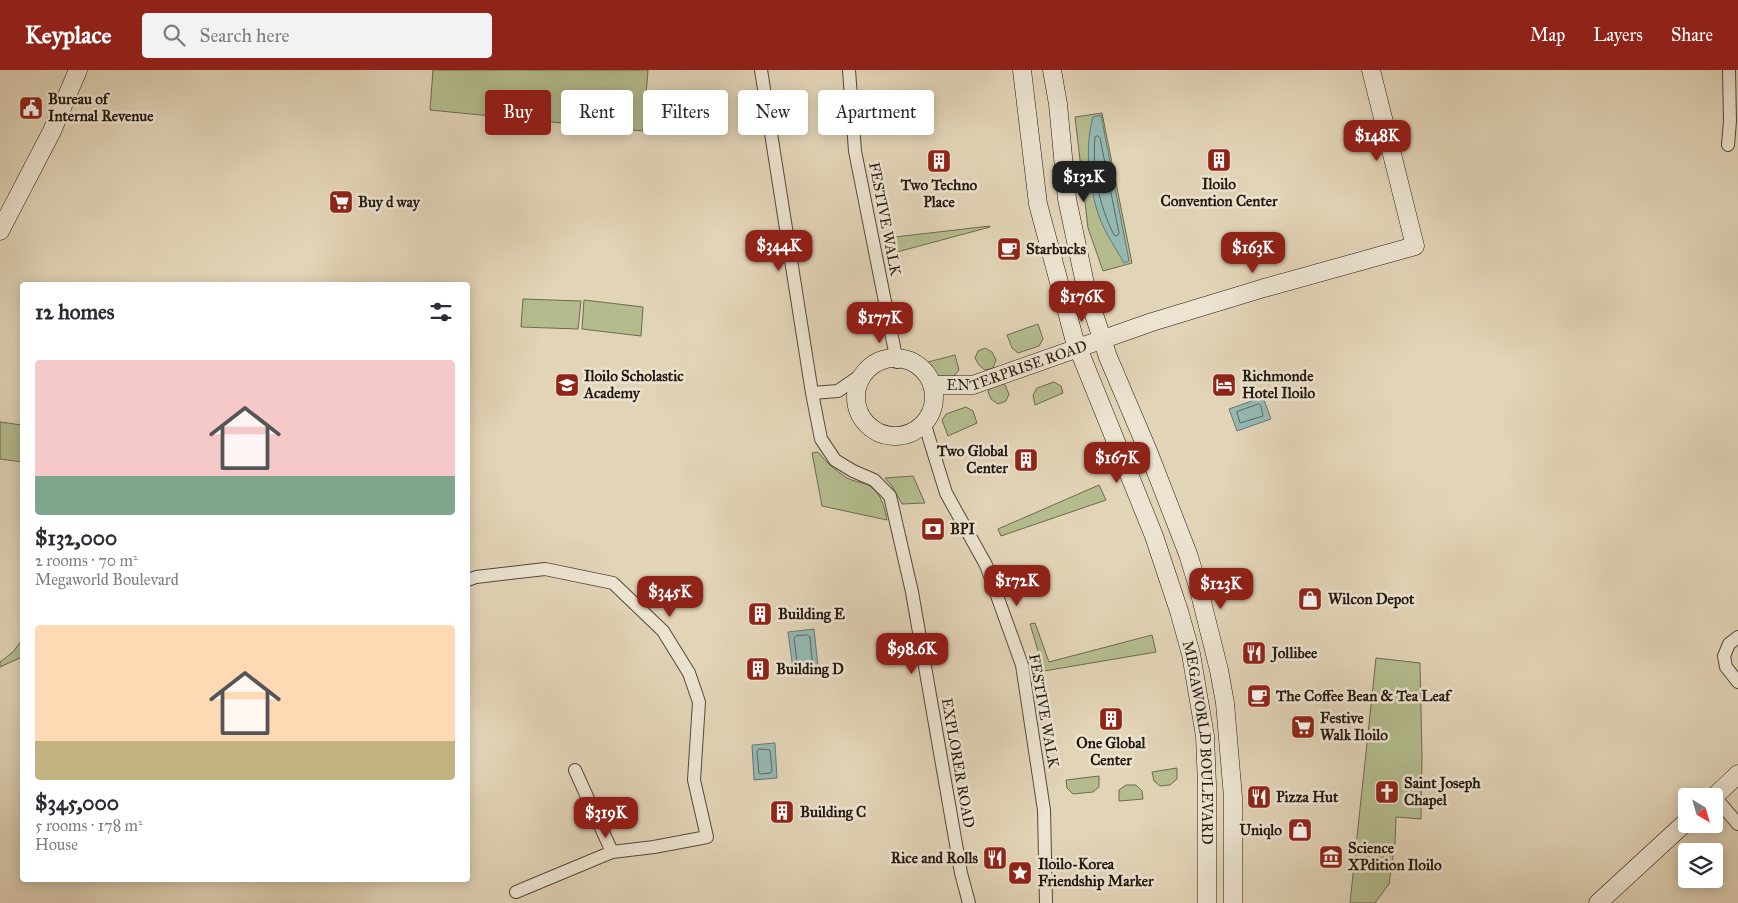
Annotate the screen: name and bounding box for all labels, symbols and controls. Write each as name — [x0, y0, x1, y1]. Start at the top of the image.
search box — [142, 13, 492, 58]
text: Keyplace — [25, 20, 112, 50]
icon: search — [160, 21, 188, 49]
text: Search here — [200, 24, 289, 47]
text: Map — [1530, 24, 1565, 46]
text: Layers — [1593, 24, 1643, 46]
text: Share — [1671, 24, 1713, 46]
place label: Bureau of Internal Revenue — [48, 90, 154, 125]
chip: Buy — [485, 90, 551, 135]
chip: Rent — [561, 90, 633, 135]
chip: Filters — [643, 90, 728, 135]
chip: New — [738, 90, 808, 135]
chip: Apartment — [818, 90, 934, 135]
public building icon: Bureau of Internal Revenue — [18, 95, 44, 121]
pin: $148K — [1342, 119, 1412, 162]
text: $148K — [1355, 126, 1399, 145]
building icon: Iloilo Convention Center — [1206, 147, 1232, 173]
building icon: Two Techno Place — [926, 148, 952, 174]
street label: FESTIVE WALK — [865, 160, 905, 278]
pin: $132K — [1049, 160, 1119, 203]
text: $132K — [1063, 167, 1105, 186]
place label: Iloilo Convention Center — [1160, 175, 1278, 210]
place label: Two Techno Place — [900, 176, 978, 211]
supermarket icon: Buy d way — [328, 189, 354, 215]
place label: Buy d way — [358, 193, 421, 212]
pin: $344K — [744, 230, 814, 272]
pin: $163K — [1218, 232, 1288, 274]
text: $344K — [756, 236, 802, 255]
cafe icon: Starbucks — [996, 236, 1022, 262]
text: $163K — [1232, 238, 1274, 257]
place label: Starbucks — [1026, 240, 1086, 258]
pin: $176K — [1047, 280, 1117, 323]
text: $176K — [1060, 287, 1104, 306]
icon: filters — [427, 298, 455, 326]
text: 12 homes — [35, 299, 114, 325]
pin: $177K — [845, 302, 915, 344]
text: $177K — [858, 308, 902, 327]
street label: ENTERPRISE ROAD — [947, 336, 1090, 394]
place label: Iloilo Scholastic Academy — [583, 367, 684, 403]
place label: Richmonde Hotel Iloilo — [1242, 367, 1316, 402]
school or university icon: Iloilo Scholastic Academy — [554, 372, 580, 398]
hotel icon: Richmonde Hotel Iloilo — [1211, 372, 1237, 398]
icon: home — [200, 393, 290, 483]
place label: Two Global Center — [936, 442, 1009, 477]
pin: $167K — [1082, 442, 1152, 484]
building icon: Two Global Center — [1013, 447, 1039, 473]
text: $167K — [1095, 448, 1139, 467]
bank icon: BPI — [920, 516, 946, 542]
place label: BPI — [950, 520, 975, 538]
text: $132,000 — [35, 525, 117, 551]
text: 2 rooms · 70 m² — [35, 551, 138, 570]
pin: $172K — [982, 564, 1052, 607]
pin: $123K — [1186, 568, 1256, 610]
text: Megaworld Boulevard — [35, 570, 179, 589]
text: $172K — [995, 571, 1039, 590]
text: $123K — [1200, 574, 1242, 593]
pin: $345K — [635, 576, 705, 618]
text: $345K — [648, 582, 692, 601]
shop icon: Wilcon Depot — [1297, 586, 1323, 612]
place label: Wilcon Depot — [1328, 590, 1415, 609]
building icon: Building E — [747, 601, 773, 627]
place label: Building E — [778, 605, 845, 624]
pin: $98.6K — [871, 632, 953, 675]
street label: MEGAWORLD BOULEVARD — [1179, 638, 1216, 845]
text: $98.6K — [887, 639, 937, 658]
restaurant icon: Jollibee — [1241, 640, 1267, 666]
place label: Jollibee — [1270, 644, 1318, 663]
street label: FESTIVE WALK — [1025, 652, 1063, 770]
building icon: Building D — [745, 656, 771, 682]
icon: home — [200, 658, 290, 748]
place label: Building D — [776, 660, 844, 679]
cafe icon: The Coffee Bean & Tea Leaf — [1246, 683, 1272, 709]
place label: The Coffee Bean & Tea Leaf — [1275, 687, 1453, 705]
street label: EXPLORER ROAD — [938, 697, 978, 830]
building icon: One Global Center — [1098, 706, 1124, 732]
place label: Festive Walk Iloilo — [1320, 709, 1388, 744]
supermarket icon: Festive Walk Iloilo — [1290, 714, 1316, 740]
place label: One Global Center — [1076, 734, 1147, 769]
place label: Saint Joseph Chapel — [1404, 774, 1481, 810]
church icon: Saint Joseph Chapel — [1374, 779, 1400, 805]
restaurant icon: Pizza Hut — [1246, 784, 1272, 810]
place label: Pizza Hut — [1276, 788, 1339, 806]
north arrow — [1678, 788, 1722, 832]
map controls — [1678, 788, 1723, 888]
text: $345,000 — [35, 790, 119, 816]
pin: $319K — [571, 796, 641, 839]
building icon: Building C — [769, 799, 795, 825]
text: $319K — [585, 803, 627, 822]
place label: Building C — [800, 803, 866, 822]
text: 5 rooms · 178 m² — [35, 816, 143, 835]
shop icon: Uniqlo — [1287, 817, 1313, 843]
place label: Uniqlo — [1240, 821, 1282, 840]
text: House — [35, 835, 78, 854]
place label: Science XPdition Iloilo — [1347, 839, 1442, 874]
button: layers — [1678, 843, 1723, 888]
museum icon: Science XPdition Iloilo — [1318, 844, 1344, 870]
restaurant icon: Rice and Rolls — [982, 845, 1008, 871]
place label: Rice and Rolls — [891, 849, 979, 867]
place label: Iloilo-Korea Friendship Marker — [1038, 855, 1154, 891]
place icon: Iloilo-Korea Friendship Marker — [1007, 860, 1033, 886]

